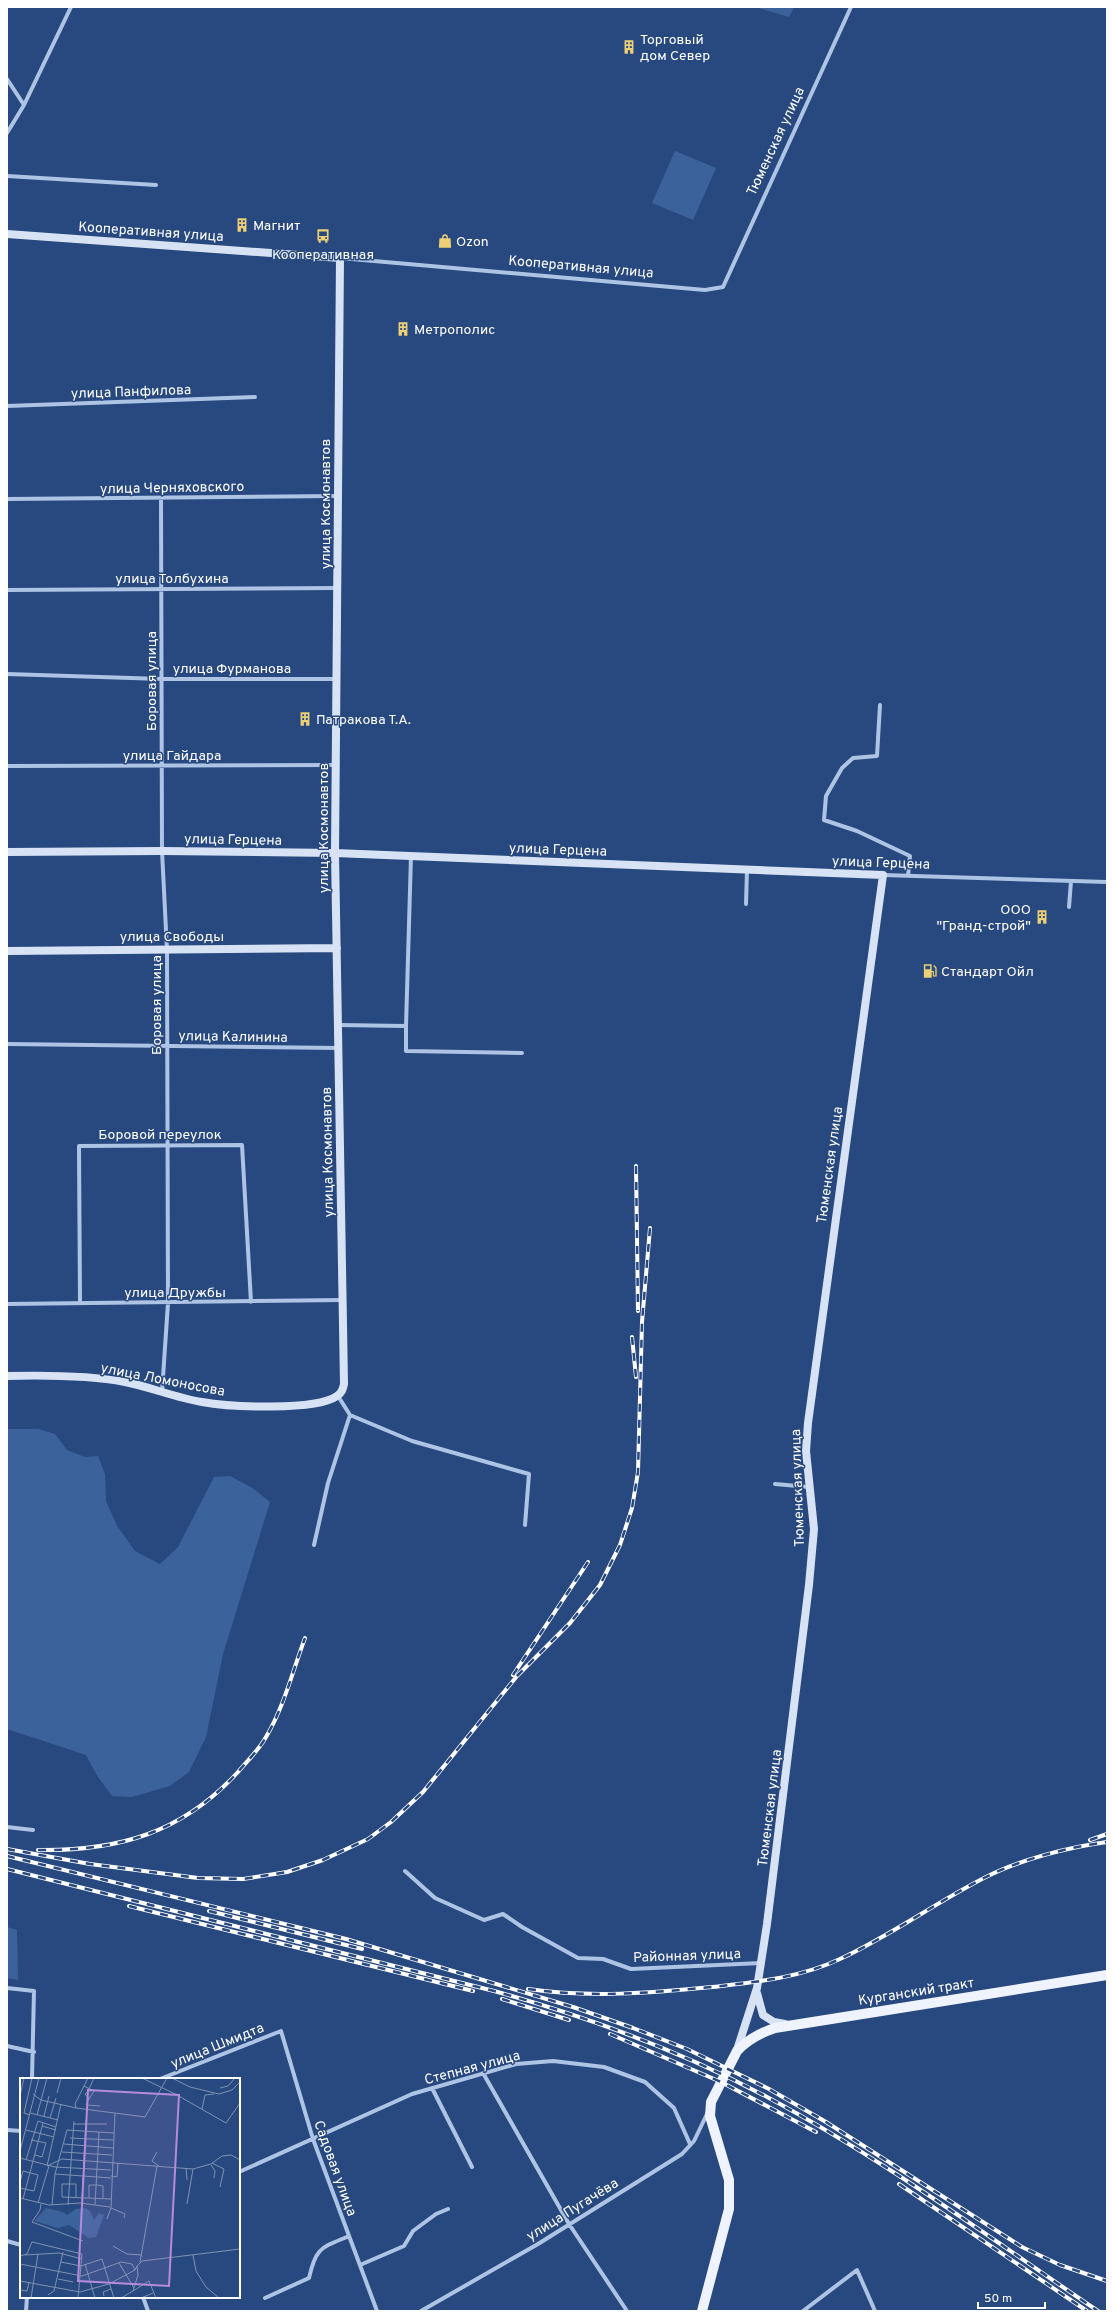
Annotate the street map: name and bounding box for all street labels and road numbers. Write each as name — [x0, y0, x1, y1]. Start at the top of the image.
street label: Тюменская улица — [744, 85, 809, 199]
street label: Кооперативная улица — [78, 219, 224, 246]
street label: Кооперативная улица — [508, 253, 654, 282]
street label: улица Панфилова — [71, 382, 192, 403]
street label: улица Космонавтов — [318, 439, 335, 569]
street label: улица Черняховского — [100, 479, 244, 498]
street label: улица Толбухина — [115, 571, 229, 588]
street label: Боровая улица — [144, 631, 161, 731]
street label: улица Фурманова — [173, 661, 291, 678]
street label: улица Гайдара — [123, 748, 221, 765]
street label: улица Космонавтов — [316, 763, 333, 893]
street label: улица Герцена — [184, 831, 282, 850]
street label: улица Герцена — [509, 840, 607, 861]
street label: улица Герцена — [832, 853, 930, 874]
street label: улица Свободы — [120, 929, 224, 946]
street label: Боровая улица — [149, 955, 166, 1055]
street label: улица Калинина — [178, 1028, 288, 1047]
street label: улица Космонавтов — [319, 1087, 338, 1217]
street label: Тюменская улица — [814, 1106, 847, 1225]
street label: Боровой переулок — [98, 1127, 222, 1144]
street label: улица Дружбы — [124, 1285, 226, 1302]
street label: улица Ломоносова — [99, 1360, 226, 1401]
street label: Тюменская улица — [788, 1429, 809, 1547]
street label: Тюменская улица — [755, 1749, 786, 1868]
street label: Районная улица — [633, 1946, 741, 1967]
street label: Курганский тракт — [857, 1975, 975, 2010]
street label: улица Шмидта — [168, 2020, 267, 2073]
street label: Степная улица — [423, 2048, 522, 2089]
street label: Садовая улица — [309, 2118, 360, 2219]
street label: улица Пугачёва — [524, 2175, 622, 2245]

